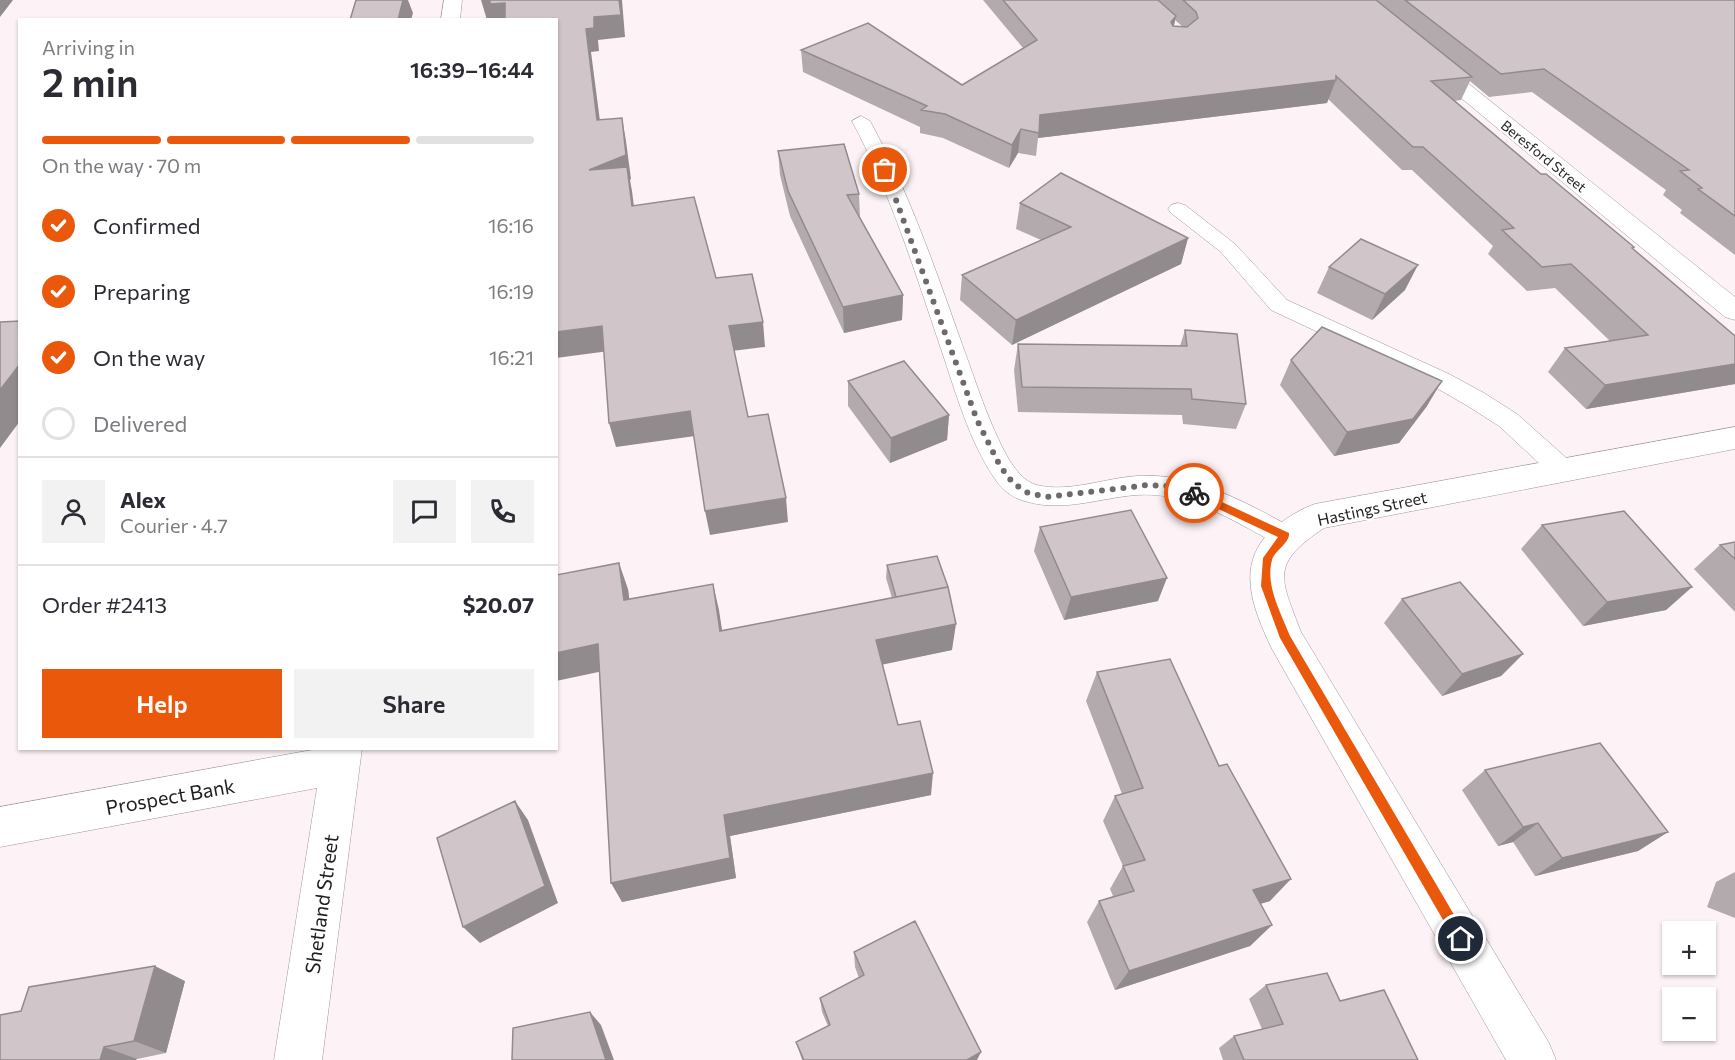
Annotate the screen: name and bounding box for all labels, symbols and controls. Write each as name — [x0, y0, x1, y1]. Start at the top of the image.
text: Arriving in — [42, 35, 135, 59]
text: 16:39–16:44 — [410, 56, 534, 83]
text: 2 min — [42, 57, 139, 105]
street label: Beresford Street — [1498, 116, 1590, 196]
pin — [859, 144, 910, 195]
text: On the way · 70 m — [42, 153, 201, 177]
icon: bag — [868, 153, 901, 186]
icon: check — [42, 209, 75, 242]
text: Confirmed — [93, 212, 200, 239]
text: 16:16 — [488, 213, 534, 237]
icon: check — [42, 275, 75, 308]
text: Preparing — [93, 278, 190, 305]
text: 16:19 — [488, 279, 534, 303]
icon: check — [42, 341, 75, 374]
text: On the way — [93, 344, 205, 371]
text: 16:21 — [489, 345, 534, 369]
text: Delivered — [93, 410, 187, 437]
courier — [1164, 463, 1224, 523]
icon: bike — [1178, 477, 1211, 510]
button: person — [42, 480, 105, 543]
button: chat — [393, 480, 456, 543]
button: phone — [471, 480, 534, 543]
text: Alex — [120, 486, 166, 513]
street label: Hastings Street — [1315, 487, 1429, 529]
text: Courier · 4.7 — [120, 513, 228, 537]
text: Order #2413 — [42, 591, 167, 618]
text: $20.07 — [463, 591, 534, 618]
button: Help — [42, 669, 282, 738]
button: Share — [294, 669, 534, 738]
street label: Prospect Bank — [103, 773, 237, 819]
street label: Shetland Street — [299, 833, 343, 975]
pin — [1435, 913, 1486, 964]
map controls — [1662, 921, 1716, 1041]
button: + — [1662, 921, 1716, 975]
icon: home — [1444, 922, 1477, 955]
button: − — [1662, 987, 1716, 1041]

